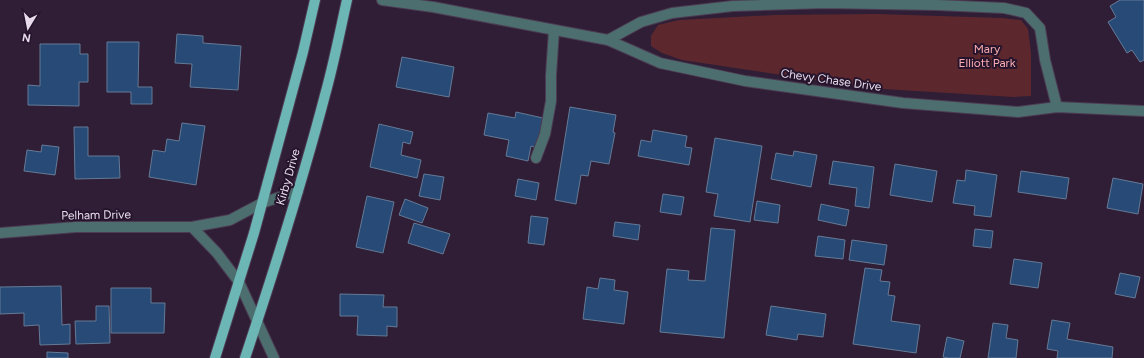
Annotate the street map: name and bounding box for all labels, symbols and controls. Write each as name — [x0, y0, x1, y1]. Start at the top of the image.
north arrow — [8, 8, 48, 48]
text: N — [21, 30, 32, 44]
park label: Mary Elliott Park — [959, 42, 1016, 70]
street label: Chevy Chase Drive — [780, 66, 883, 94]
street label: Kirby Drive — [273, 147, 303, 207]
street label: Pelham Drive — [61, 207, 131, 223]

